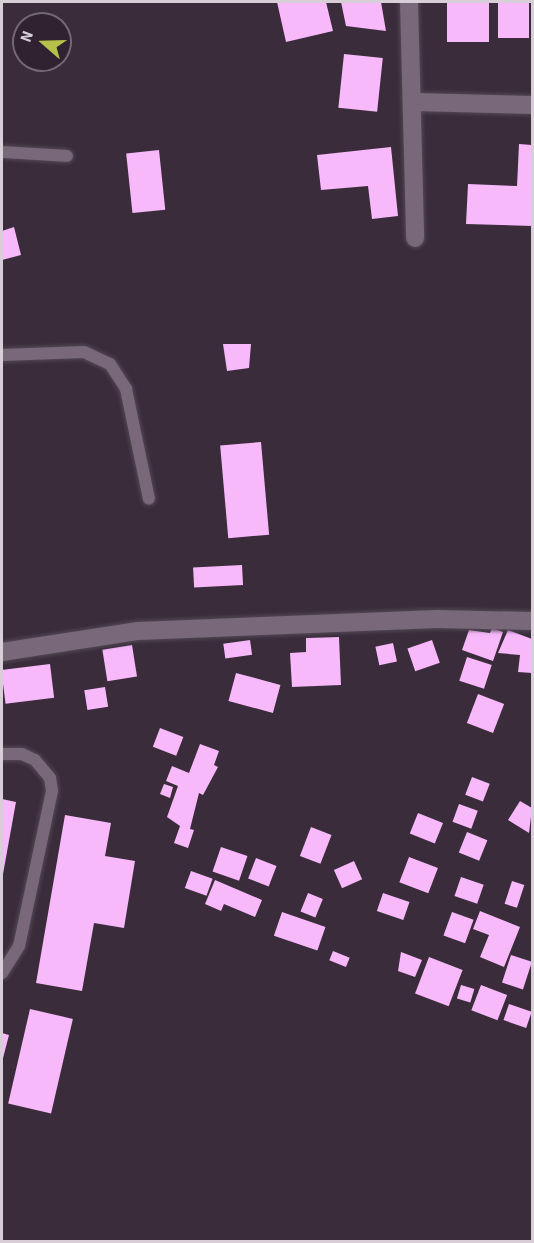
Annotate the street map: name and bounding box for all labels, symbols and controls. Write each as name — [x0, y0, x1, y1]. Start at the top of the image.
north arrow — [12, 12, 72, 72]
text: N — [15, 28, 39, 45]

